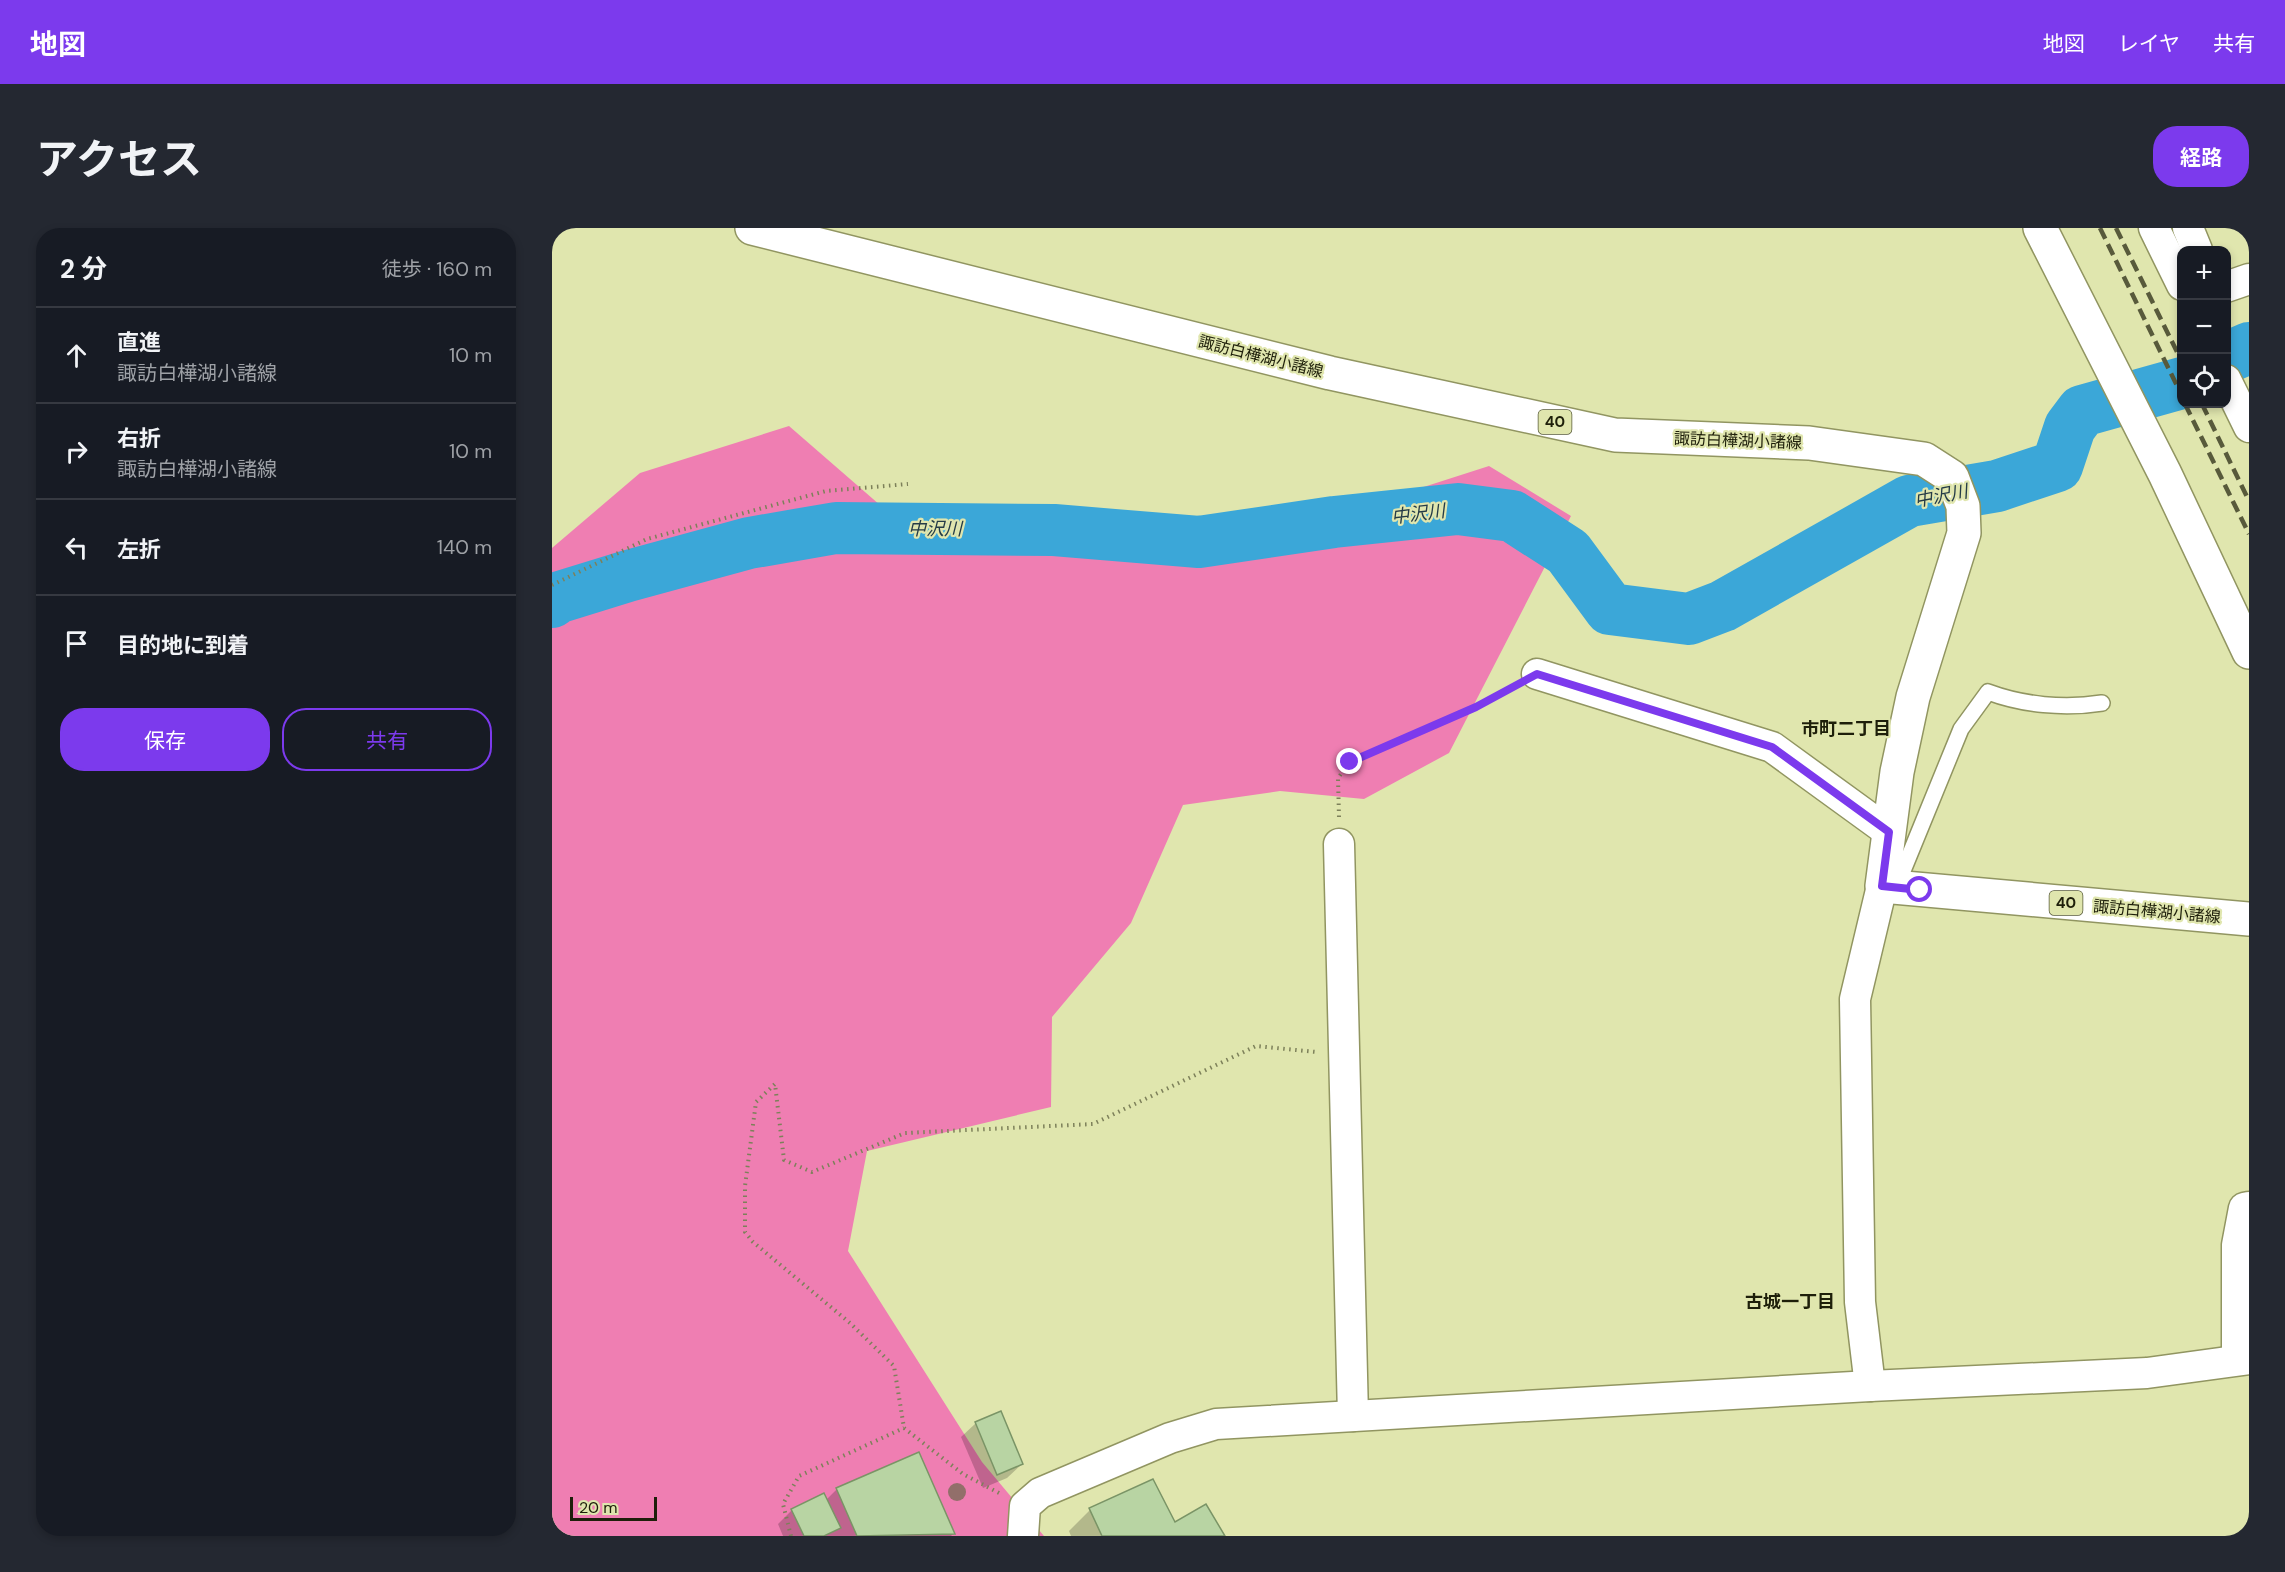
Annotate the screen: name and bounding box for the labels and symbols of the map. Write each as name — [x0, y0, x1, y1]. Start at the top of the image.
street label: 諏訪白樺湖小諸線 — [1196, 331, 1326, 382]
road number: 40 — [1538, 410, 1572, 434]
street label: 諏訪白樺湖小諸線 — [1674, 428, 1802, 453]
water label: 中沢川 — [1912, 479, 1972, 513]
water label: 中沢川 — [1390, 499, 1448, 529]
water label: 中沢川 — [908, 517, 964, 541]
district label: 市町二丁目 — [1801, 717, 1891, 741]
route end — [1336, 748, 1362, 774]
route start — [1906, 876, 1932, 902]
road number: 40 — [2050, 891, 2082, 915]
street label: 諏訪白樺湖小諸線 — [2092, 895, 2222, 928]
district label: 古城一丁目 — [1745, 1290, 1835, 1314]
scale bar — [570, 1494, 657, 1522]

